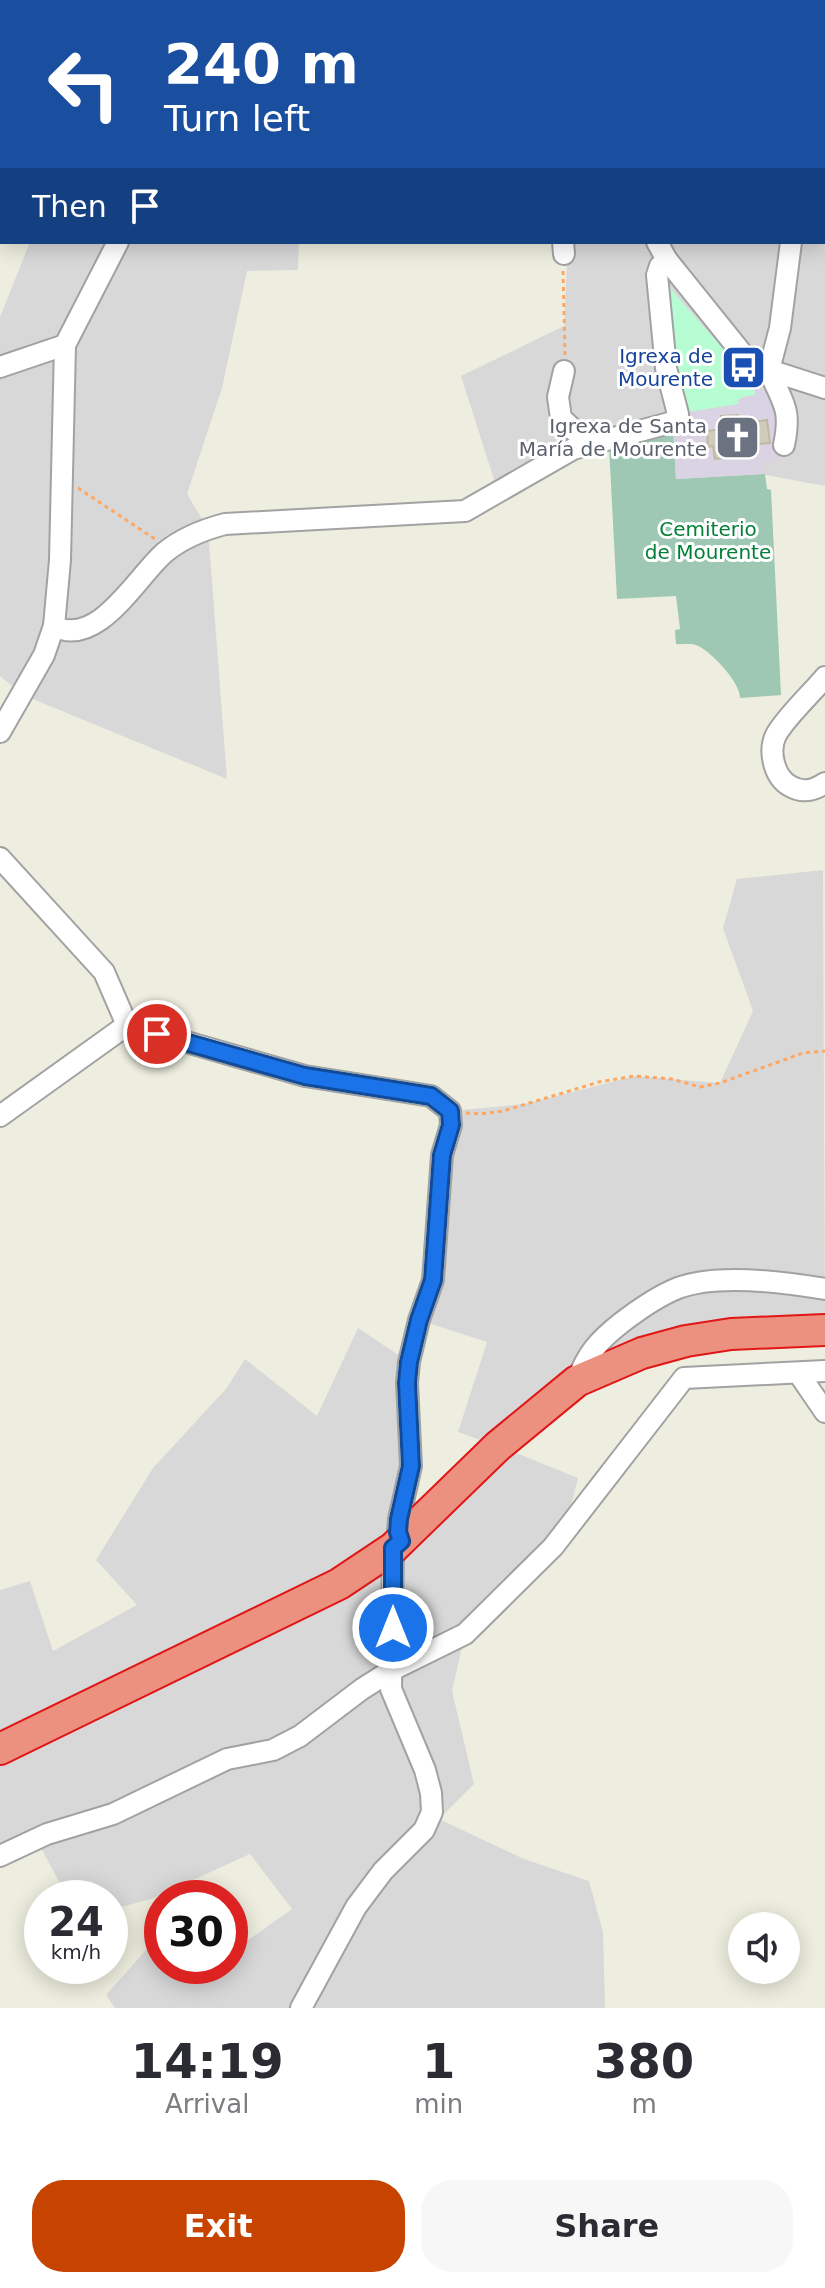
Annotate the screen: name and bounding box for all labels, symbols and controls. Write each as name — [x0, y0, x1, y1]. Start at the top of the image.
text: 240 m — [164, 31, 359, 96]
icon: left — [32, 32, 136, 136]
text: Turn left — [164, 98, 310, 139]
icon: arrive — [123, 184, 167, 228]
text: Then — [32, 189, 107, 224]
bus stop icon: Igrexa de Mourente — [720, 343, 768, 391]
place label: Igrexa de Mourente — [618, 344, 713, 391]
church icon: Igrexa de Santa María de Mourente — [714, 413, 762, 461]
place label: Igrexa de Santa María de Mourente — [519, 414, 707, 461]
park label: Cemiterio de Mourente — [645, 517, 771, 564]
pin — [123, 1000, 191, 1068]
icon: arrive — [135, 1012, 179, 1056]
position arrow — [351, 1586, 435, 1670]
speed limit sign: 30 — [144, 1880, 248, 1984]
text: 24 — [48, 1899, 104, 1945]
map controls — [728, 1912, 800, 1984]
button: sound — [728, 1912, 800, 1984]
text: km/h — [51, 1940, 101, 1964]
text: 14:19 — [131, 2033, 284, 2089]
text: 1 — [422, 2033, 455, 2089]
text: 380 — [594, 2033, 694, 2089]
text: Arrival — [165, 2089, 249, 2119]
text: min — [414, 2089, 463, 2119]
text: m — [631, 2089, 657, 2119]
button: Exit — [32, 2180, 405, 2272]
button: Share — [421, 2180, 793, 2272]

